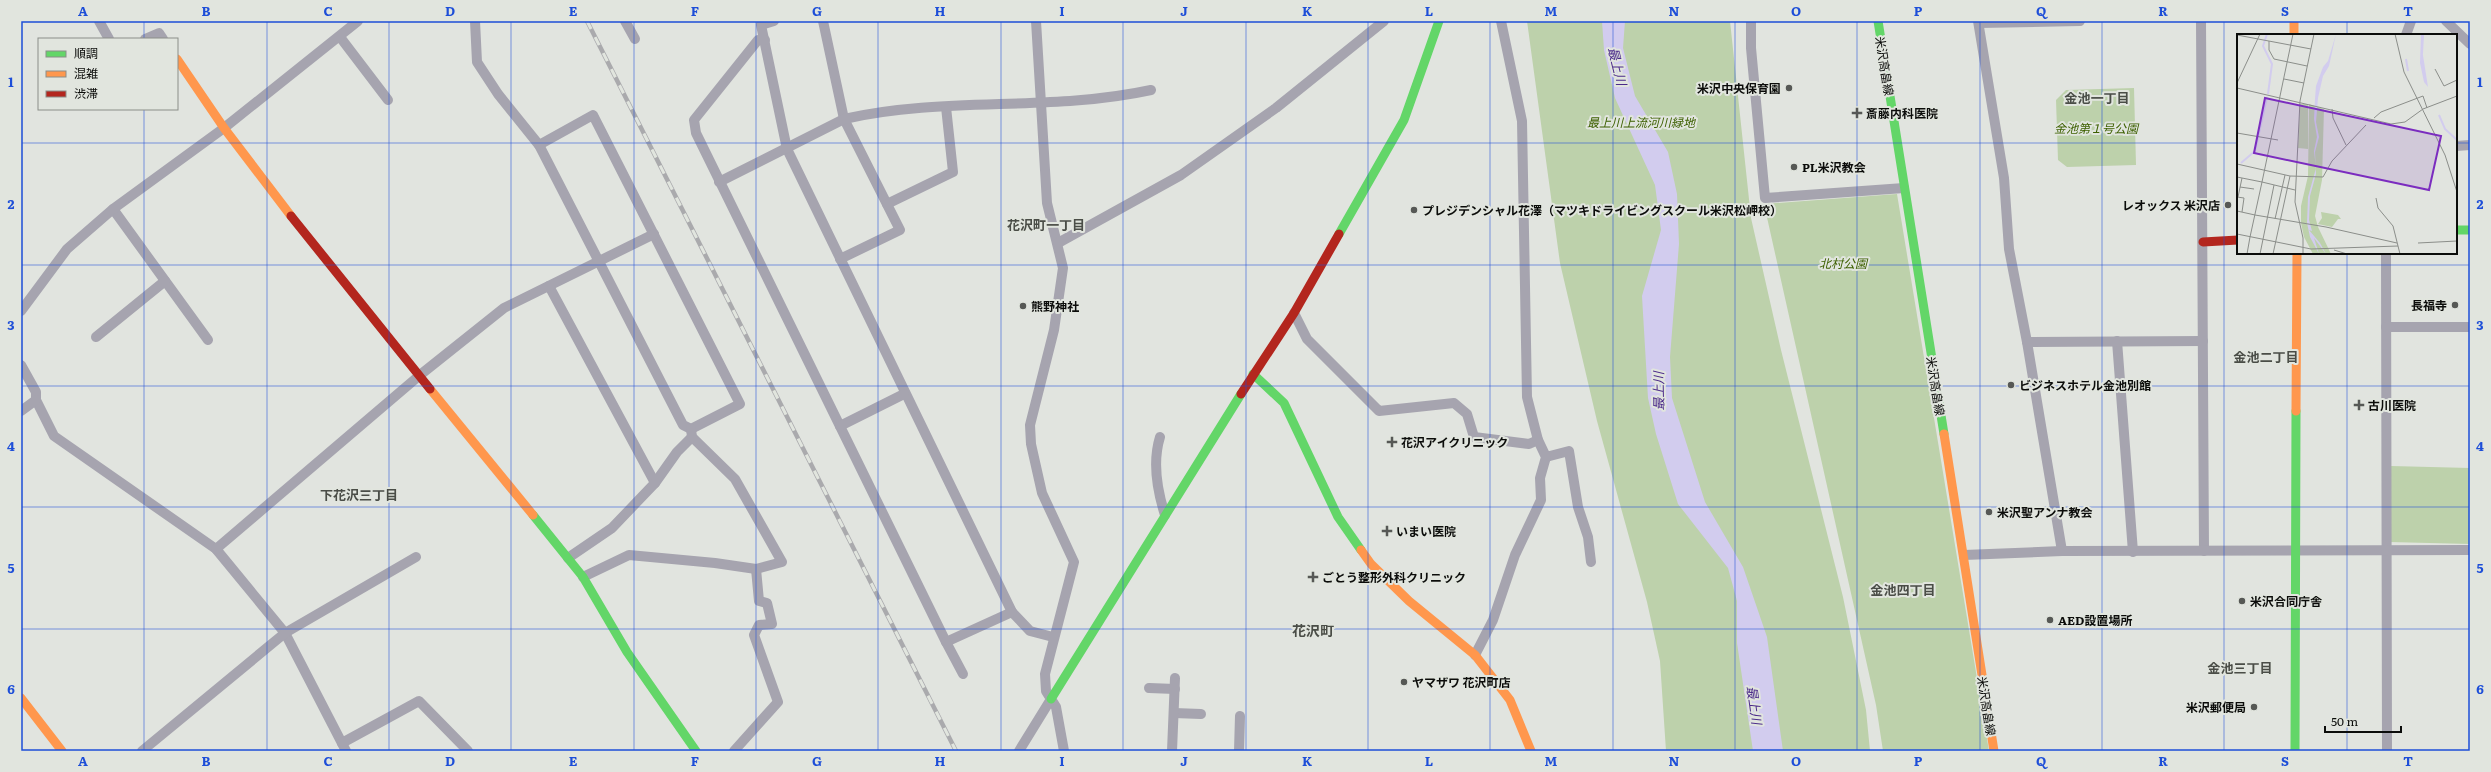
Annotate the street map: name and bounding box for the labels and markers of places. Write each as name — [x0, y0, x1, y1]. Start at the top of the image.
place label: 米沢中央保育園 — [1697, 79, 1781, 97]
marker: 米沢中央保育園 — [1784, 83, 1794, 93]
place label: 斎藤内科医院 — [1866, 104, 1938, 122]
marker: 斎藤内科医院 — [1851, 107, 1863, 119]
place label: PL米沢教会 — [1802, 158, 1866, 176]
marker: PL米沢教会 — [1789, 162, 1799, 172]
place label: レオックス 米沢店 — [2122, 196, 2220, 214]
marker: レオックス 米沢店 — [2223, 200, 2233, 210]
place label: プレジデンシャル花澤（マツキドライビングスクール米沢松岬校） — [1422, 201, 1782, 219]
marker: プレジデンシャル花澤（マツキドライビングスクール米沢松岬校） — [1409, 205, 1419, 215]
place label: 長福寺 — [2411, 296, 2447, 314]
place label: 熊野神社 — [1031, 297, 1079, 315]
marker: 長福寺 — [2450, 300, 2460, 310]
marker: 熊野神社 — [1018, 301, 1028, 311]
place label: ビジネスホテル金池別館 — [2019, 376, 2151, 394]
marker: ビジネスホテル金池別館 — [2006, 380, 2016, 390]
place label: 古川医院 — [2368, 396, 2416, 414]
marker: 古川医院 — [2353, 399, 2365, 411]
place label: 花沢アイクリニック — [1401, 433, 1508, 451]
marker: 花沢アイクリニック — [1386, 436, 1398, 448]
place label: 米沢聖アンナ教会 — [1997, 503, 2093, 521]
marker: 米沢聖アンナ教会 — [1984, 507, 1994, 517]
place label: いまい医院 — [1396, 522, 1456, 540]
marker: いまい医院 — [1381, 525, 1393, 537]
place label: ごとう整形外科クリニック — [1322, 568, 1466, 586]
marker: ごとう整形外科クリニック — [1307, 571, 1319, 583]
place label: 米沢合同庁舎 — [2250, 592, 2322, 610]
marker: 米沢合同庁舎 — [2237, 596, 2247, 606]
place label: AED設置場所 — [2058, 611, 2132, 629]
marker: AED設置場所 — [2045, 615, 2055, 625]
place label: ヤマザワ 花沢町店 — [1412, 673, 1510, 691]
marker: ヤマザワ 花沢町店 — [1399, 677, 1409, 687]
place label: 米沢郵便局 — [2186, 698, 2246, 716]
marker: 米沢郵便局 — [2249, 702, 2259, 712]

